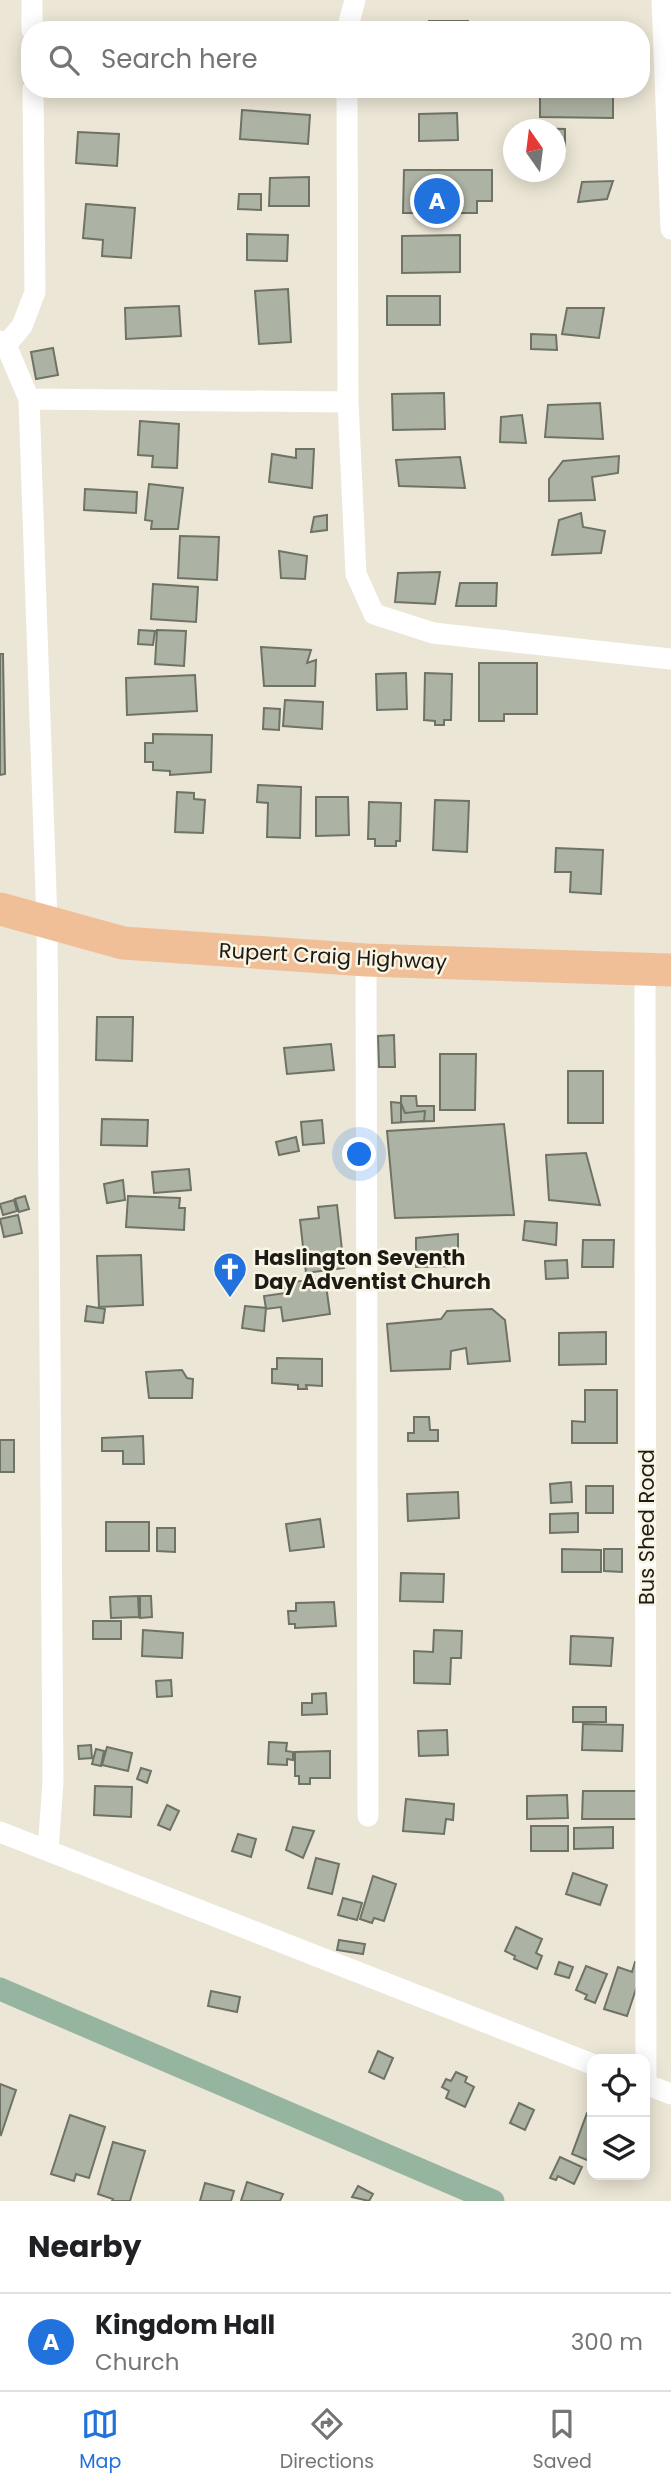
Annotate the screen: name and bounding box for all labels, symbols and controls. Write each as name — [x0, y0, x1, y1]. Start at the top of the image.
search box — [21, 21, 650, 98]
icon: search — [45, 41, 83, 79]
text: Search here — [101, 41, 258, 77]
north arrow — [503, 119, 566, 182]
pin: A — [414, 175, 460, 227]
street label: Rupert Craig Highway — [218, 936, 448, 976]
your location — [342, 1137, 376, 1171]
place label: Haslington Seventh Day Adventist Church — [254, 1243, 491, 1296]
church icon: Haslington Seventh Day Adventist Church — [211, 1250, 249, 1299]
street label: Bus Shed Road — [632, 1449, 661, 1605]
map controls — [587, 2054, 650, 2180]
button: locate — [587, 2054, 650, 2117]
button: layers — [587, 2117, 650, 2180]
text: Nearby — [28, 2225, 142, 2268]
text: Kingdom Hall — [95, 2307, 275, 2343]
text: A — [43, 2326, 59, 2358]
text: 300 m — [571, 2326, 643, 2358]
text: Church — [95, 2346, 179, 2378]
tab: Map — [79, 2405, 121, 2476]
tab: Directions — [280, 2405, 374, 2476]
tab: Saved — [533, 2405, 592, 2476]

